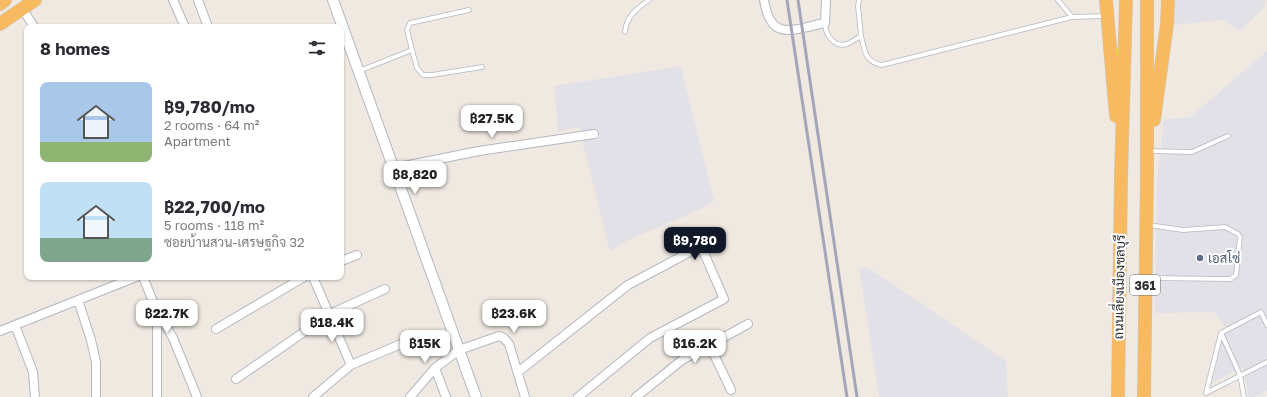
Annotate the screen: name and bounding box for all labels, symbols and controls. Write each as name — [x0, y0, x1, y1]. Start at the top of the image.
icon: filters — [306, 37, 328, 59]
text: 8 homes — [40, 38, 110, 59]
text: ฿9,780/mo — [164, 96, 255, 117]
icon: home — [72, 98, 120, 146]
pin: ฿27.5K — [459, 105, 525, 139]
text: ฿27.5K — [470, 110, 514, 126]
text: 2 rooms · 64 m² — [164, 117, 259, 133]
text: Apartment — [164, 133, 231, 149]
pin: ฿8,820 — [382, 161, 448, 195]
text: ฿8,820 — [392, 166, 438, 182]
text: ฿22,700/mo — [164, 196, 265, 217]
icon: home — [72, 198, 120, 246]
text: 5 rooms · 118 m² — [164, 217, 264, 233]
pin: ฿9,780 — [662, 227, 728, 261]
text: ฿9,780 — [673, 232, 717, 248]
text: ซอยบ้านสวน-เศรษฐกิจ 32 — [164, 234, 305, 250]
street label: ถนนเลี่ยงเมืองชลบุรี — [1106, 234, 1130, 340]
place label: เอสโซ่ — [1208, 250, 1240, 266]
marker: เอสโซ่ — [1195, 253, 1205, 263]
road number: 361 — [1130, 275, 1160, 295]
pin: ฿22.7K — [134, 300, 200, 334]
pin: ฿23.6K — [481, 300, 547, 334]
text: ฿22.7K — [145, 305, 189, 321]
text: ฿23.6K — [491, 305, 537, 321]
pin: ฿18.4K — [299, 309, 365, 343]
text: ฿18.4K — [310, 314, 354, 330]
pin: ฿15K — [401, 330, 449, 364]
pin: ฿16.2K — [662, 330, 728, 364]
text: ฿15K — [409, 335, 441, 351]
text: ฿16.2K — [673, 335, 717, 351]

